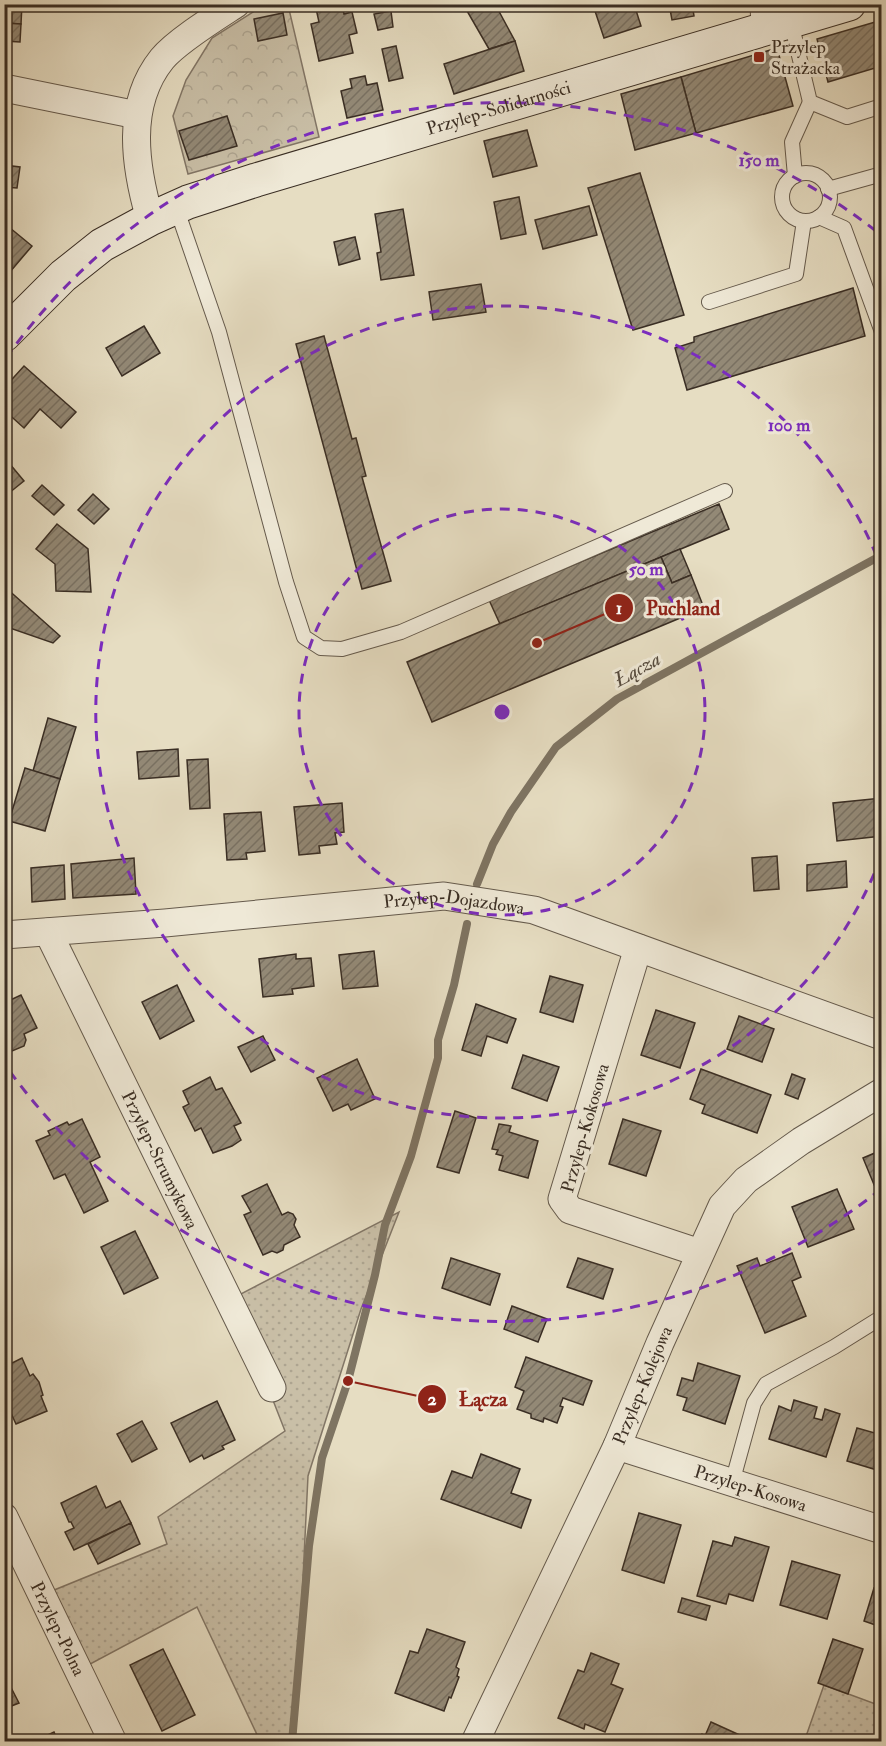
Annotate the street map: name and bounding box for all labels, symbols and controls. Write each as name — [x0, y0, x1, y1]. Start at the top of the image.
place label: Przylep Strażacka — [771, 36, 841, 80]
marker: Przylep Strażacka — [752, 50, 766, 64]
street label: Przylep-Solidarności — [424, 76, 574, 141]
text: 150 m — [738, 149, 781, 172]
text: 100 m — [768, 414, 811, 437]
text: 50 m — [629, 558, 664, 581]
callout: Puchland — [604, 589, 732, 627]
text: Puchland — [646, 596, 720, 621]
text: 1 — [616, 597, 622, 620]
water label: Łącza — [609, 646, 665, 693]
centre of rings — [492, 702, 512, 722]
street label: Przylep-Dojazdowa — [382, 885, 527, 920]
street label: Przylep-Kokosowa — [556, 1060, 615, 1195]
street label: Przylep-Strumykowa — [116, 1087, 203, 1234]
street label: Przylep-Kolejowa — [608, 1322, 678, 1448]
callout: Łącza — [417, 1380, 519, 1418]
text: Łącza — [459, 1387, 508, 1412]
text: 2 — [427, 1388, 437, 1411]
street label: Przylep-Kosowa — [691, 1460, 810, 1518]
street label: Przylep-Polna — [25, 1578, 91, 1680]

